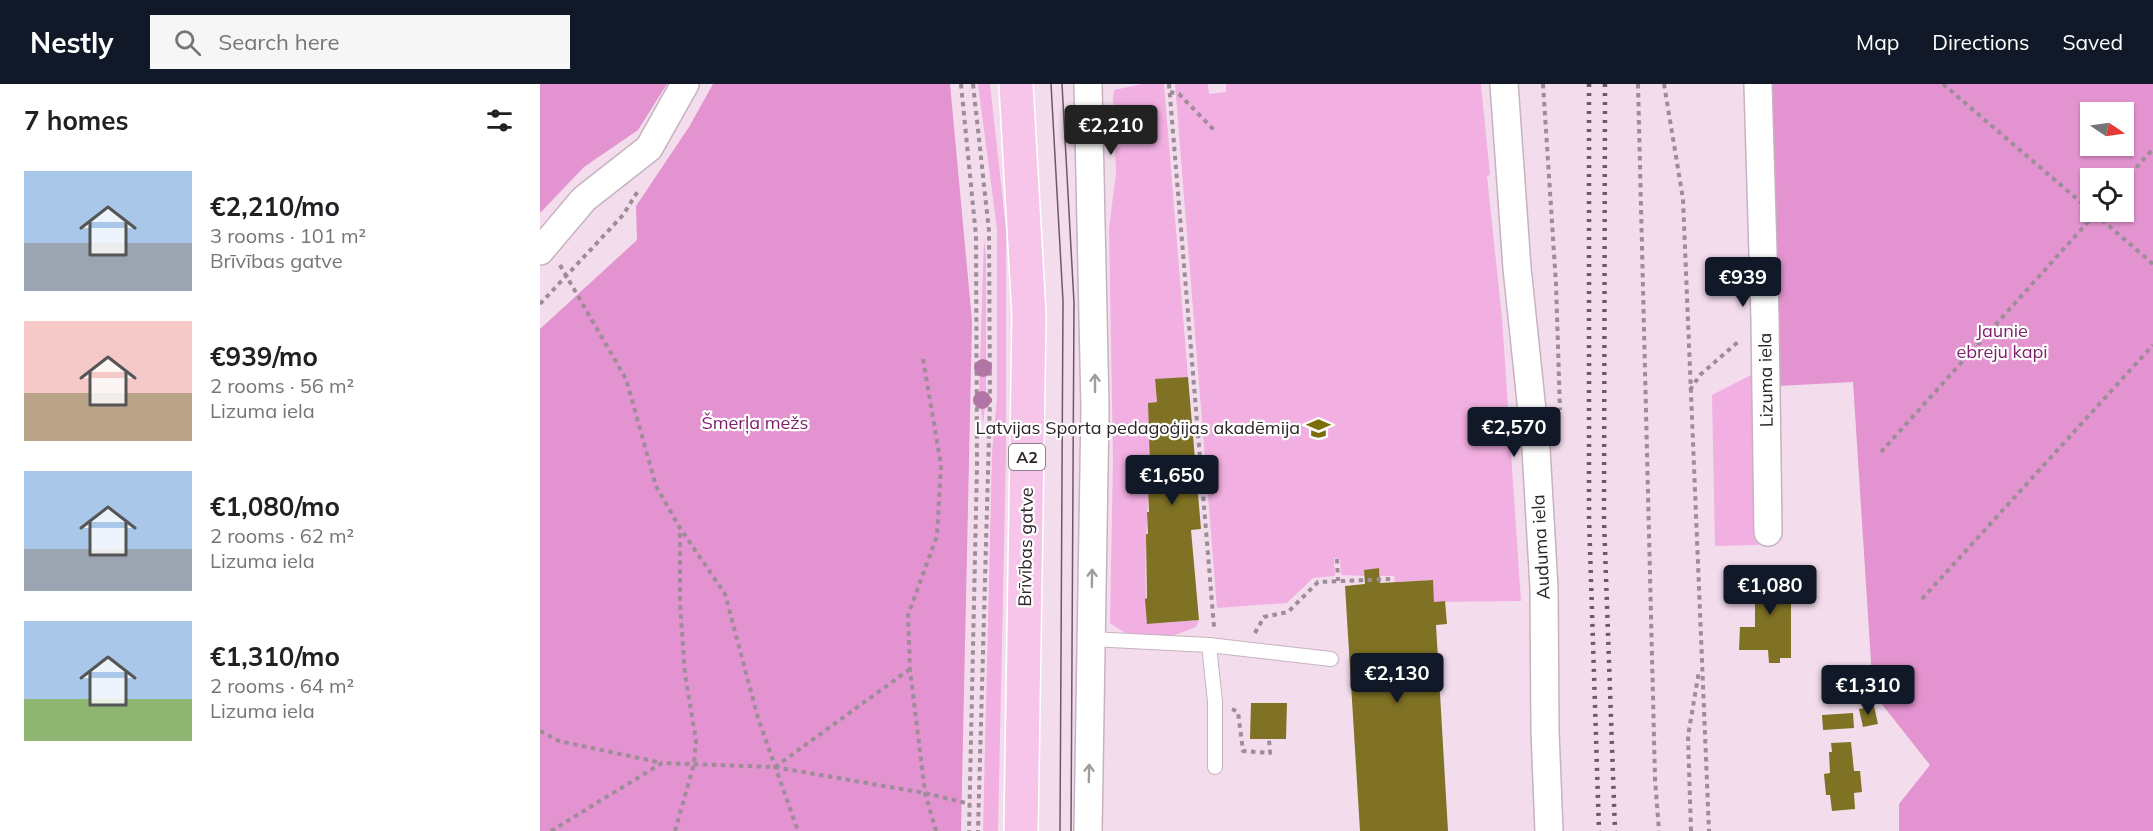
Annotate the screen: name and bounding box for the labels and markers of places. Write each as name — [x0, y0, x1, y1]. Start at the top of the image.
pin: €2,210 — [1062, 105, 1160, 156]
pin: €939 — [1707, 257, 1779, 308]
pin: €2,570 — [1465, 407, 1563, 458]
school or university icon: Latvijas Sporta pedagoģijas akadēmija — [1305, 415, 1331, 441]
place label: Latvijas Sporta pedagoģijas akadēmija — [976, 416, 1300, 439]
pin: €1,650 — [1123, 455, 1221, 506]
pin: €1,080 — [1721, 565, 1819, 616]
pin: €2,130 — [1348, 653, 1446, 704]
pin: €1,310 — [1819, 665, 1917, 716]

